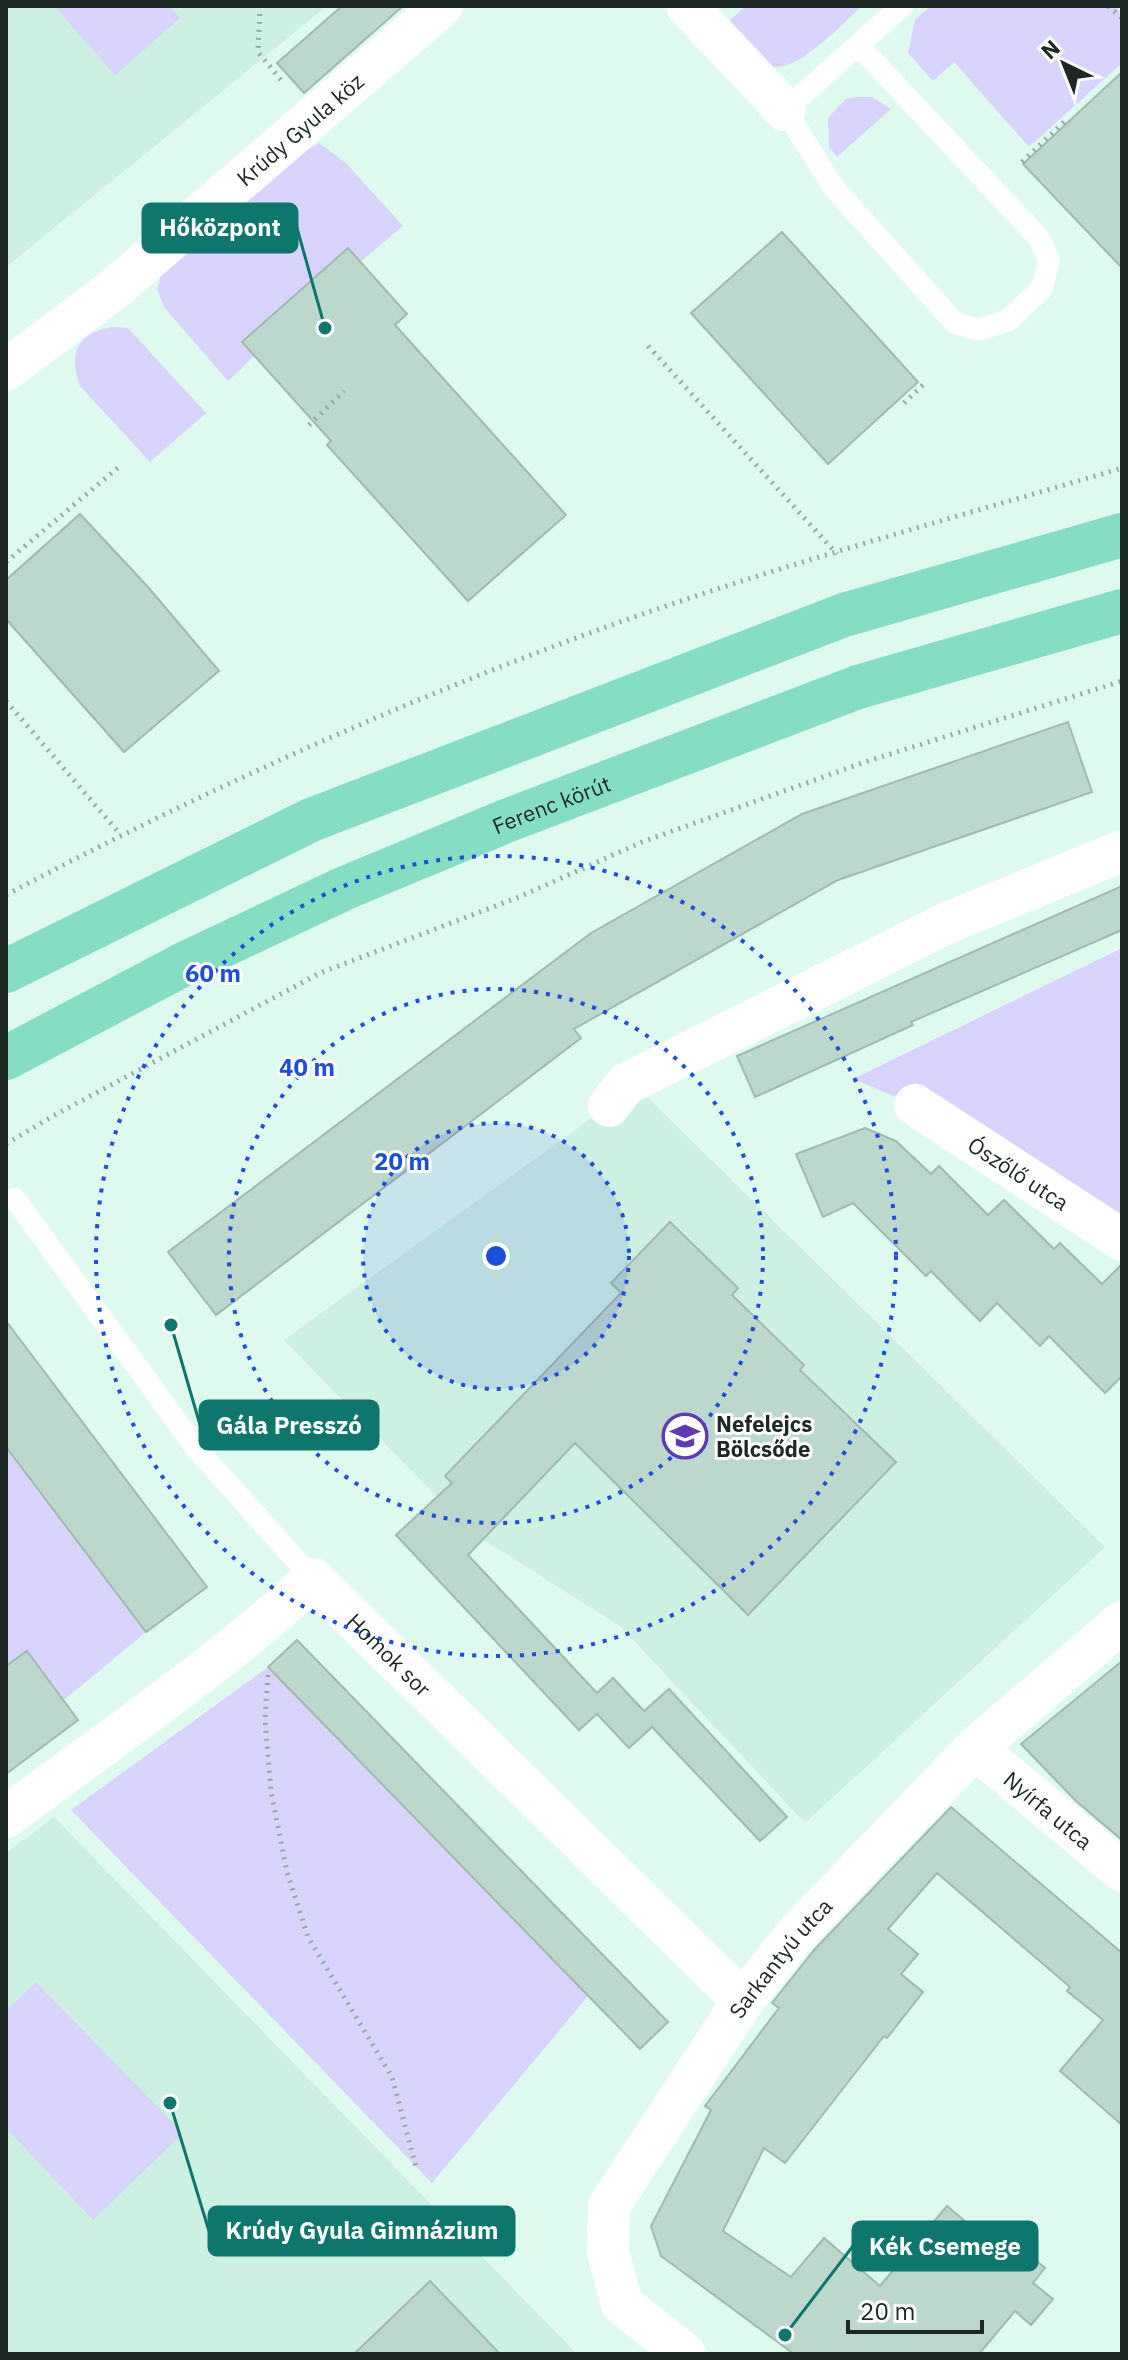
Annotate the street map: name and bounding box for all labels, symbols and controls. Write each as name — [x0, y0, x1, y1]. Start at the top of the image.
north arrow — [1024, 24, 1104, 104]
text: N — [1034, 33, 1066, 65]
street label: Krúdy Gyula köz — [230, 66, 369, 192]
callout: Hőközpont — [143, 204, 297, 252]
text: Hőközpont — [159, 211, 281, 243]
street label: Ferenc körút — [488, 768, 614, 840]
text: 60 m — [185, 957, 241, 989]
text: 40 m — [279, 1051, 335, 1083]
street label: Ószőlő utca — [963, 1129, 1075, 1216]
text: 20 m — [374, 1145, 430, 1177]
centre of rings — [482, 1242, 510, 1270]
callout: Gála Presszó — [200, 1401, 378, 1449]
text: Gála Presszó — [216, 1409, 362, 1441]
place label: Nefelejcs Bölcsőde — [716, 1409, 812, 1463]
school or university icon: Nefelejcs Bölcsőde — [661, 1412, 709, 1460]
street label: Homok sor — [341, 1606, 438, 1702]
street label: Nyírfa utca — [998, 1764, 1099, 1855]
street label: Sarkantyú utca — [722, 1891, 838, 2023]
callout: Krúdy Gyula Gimnázium — [209, 2207, 514, 2255]
text: Krúdy Gyula Gimnázium — [225, 2214, 499, 2246]
callout: Kék Csemege — [853, 2222, 1037, 2270]
text: Kék Csemege — [869, 2230, 1021, 2262]
scale bar — [848, 2284, 982, 2334]
text: 20 m — [860, 2295, 915, 2327]

